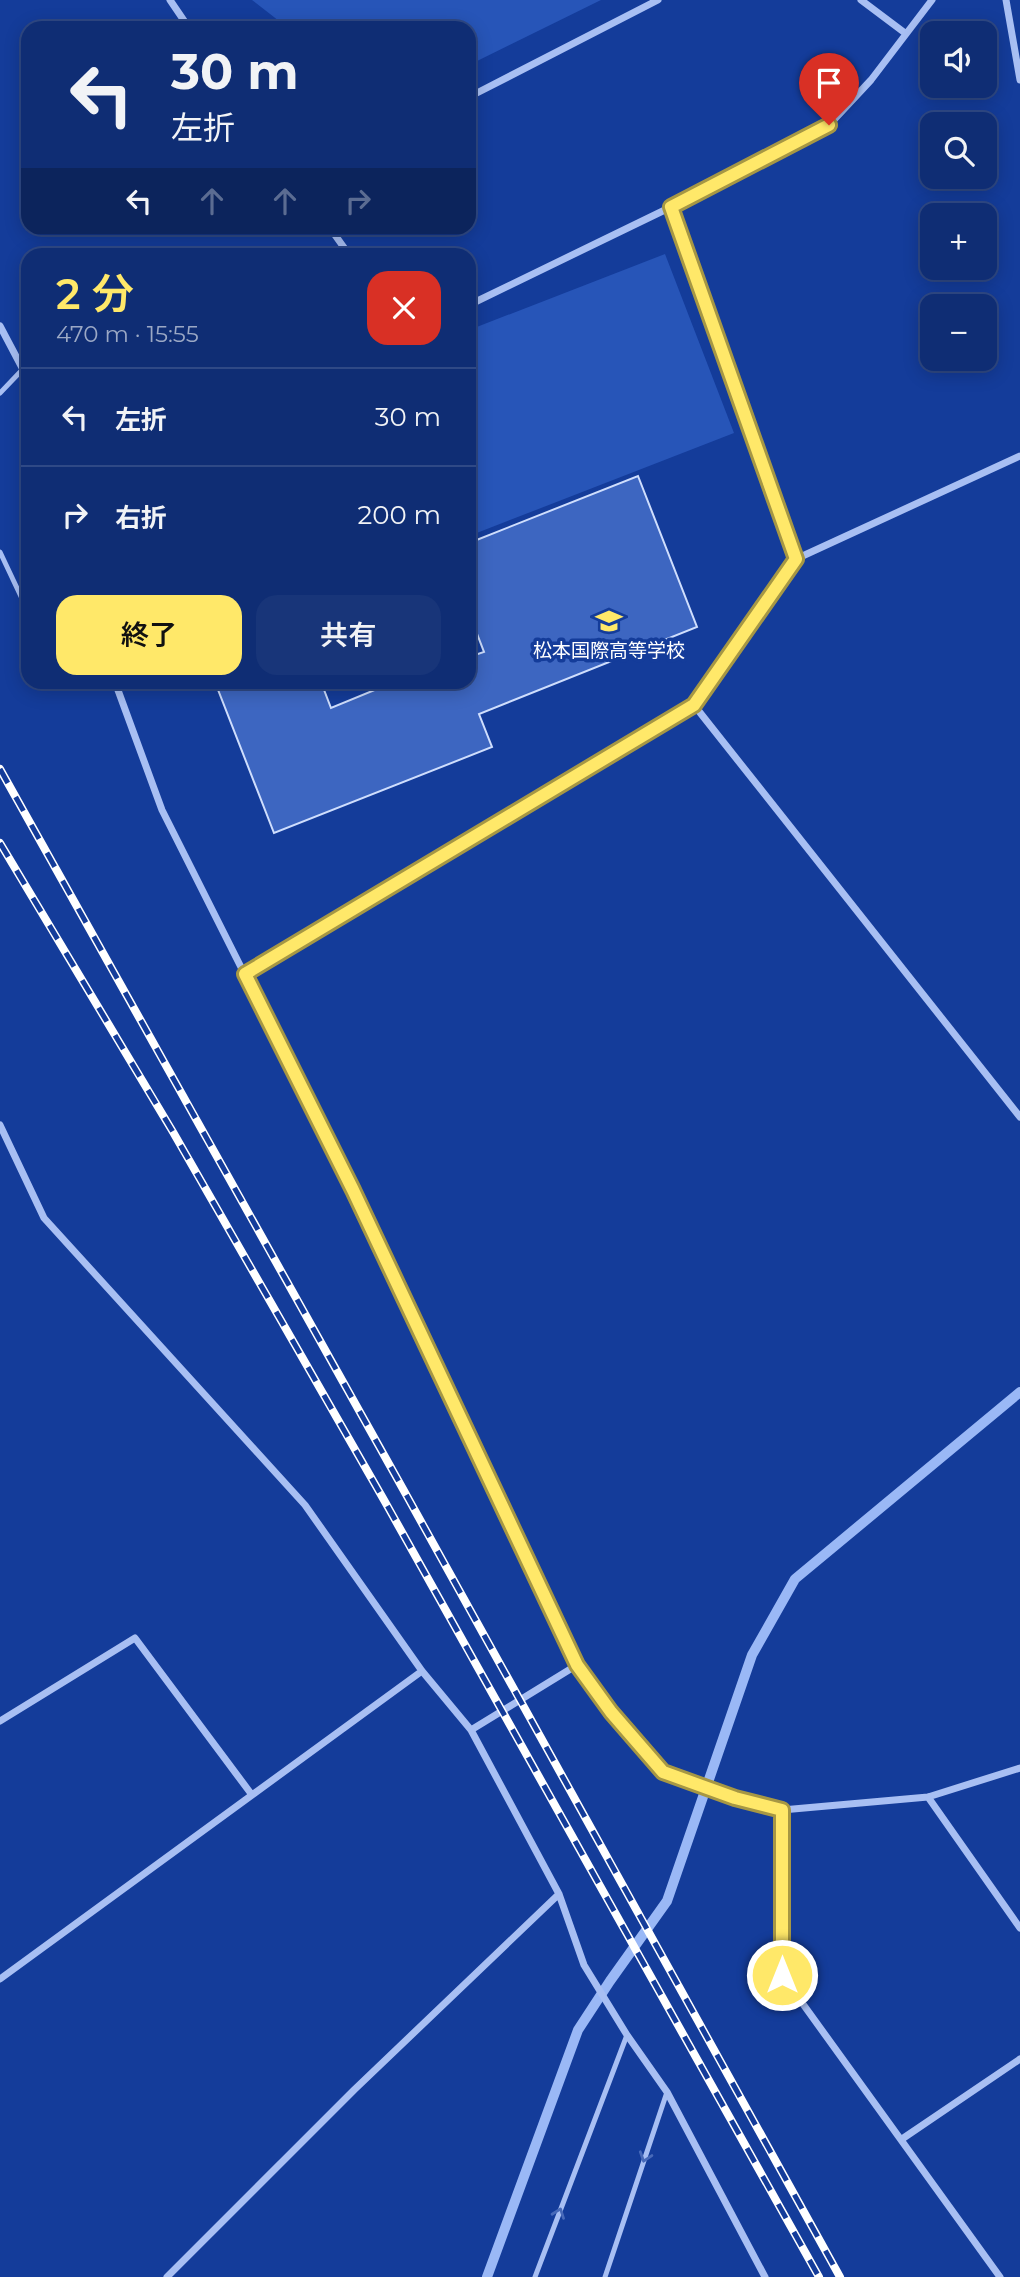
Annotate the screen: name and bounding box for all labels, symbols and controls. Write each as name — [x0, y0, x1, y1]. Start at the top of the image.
map controls — [920, 21, 997, 371]
button: sound — [920, 21, 997, 98]
text: 30 m — [171, 42, 299, 101]
icon: left — [56, 49, 147, 140]
pin — [799, 53, 859, 125]
icon: arrive — [810, 64, 848, 102]
text: 左折 — [171, 108, 235, 147]
button: search — [920, 112, 997, 189]
icon: left — [120, 182, 158, 220]
icon: ahead — [193, 182, 231, 220]
icon: ahead — [266, 182, 304, 220]
icon: right — [339, 182, 377, 220]
button: + — [920, 203, 997, 280]
text: 2 分 — [56, 268, 134, 320]
button: close — [367, 271, 441, 345]
button: − — [920, 294, 997, 371]
text: 470 m · 15:55 — [56, 320, 199, 348]
icon: left — [56, 398, 94, 436]
text: 30 m — [375, 401, 441, 433]
text: 左折 — [115, 404, 167, 436]
icon: right — [56, 496, 94, 534]
text: 200 m — [357, 499, 441, 531]
text: 右折 — [115, 502, 167, 534]
button: 終了 — [56, 595, 242, 675]
button: 共有 — [256, 595, 441, 675]
school or university icon: 松本国際高等学校 — [594, 606, 624, 636]
place label: 松本国際高等学校 — [533, 639, 685, 662]
position arrow — [745, 1938, 819, 2012]
one-way arrow — [639, 2150, 653, 2162]
one-way arrow — [551, 2208, 565, 2220]

